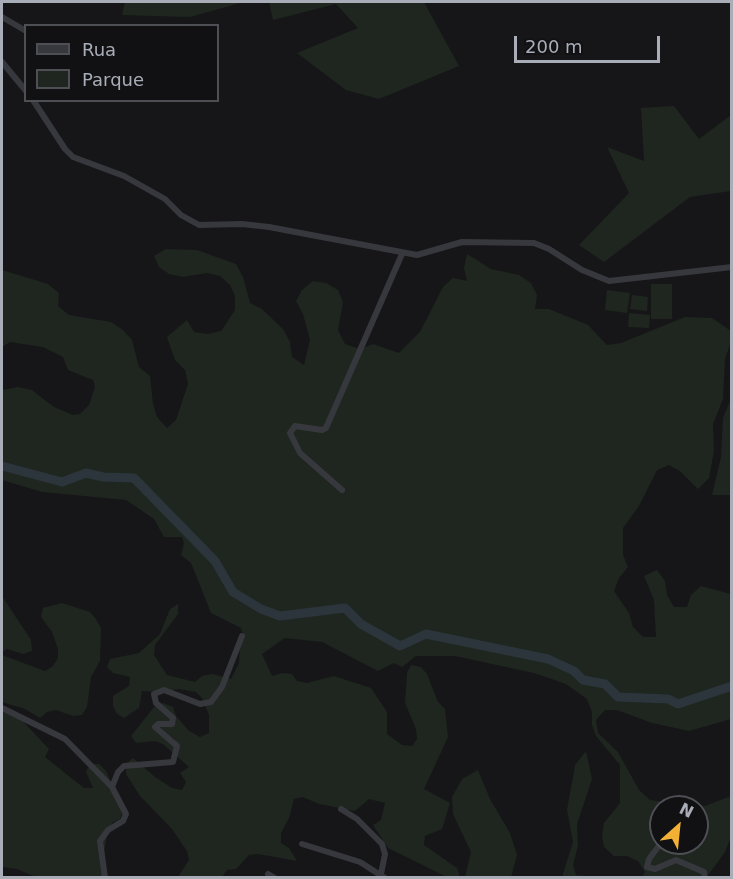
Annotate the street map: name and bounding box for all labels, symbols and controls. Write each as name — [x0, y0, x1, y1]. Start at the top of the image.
legend — [24, 24, 219, 102]
scale bar — [517, 24, 662, 62]
text: 200 m — [525, 36, 583, 57]
text: Rua — [82, 39, 116, 60]
text: Parque — [82, 69, 144, 90]
north arrow — [649, 795, 709, 855]
text: N — [676, 799, 697, 822]

